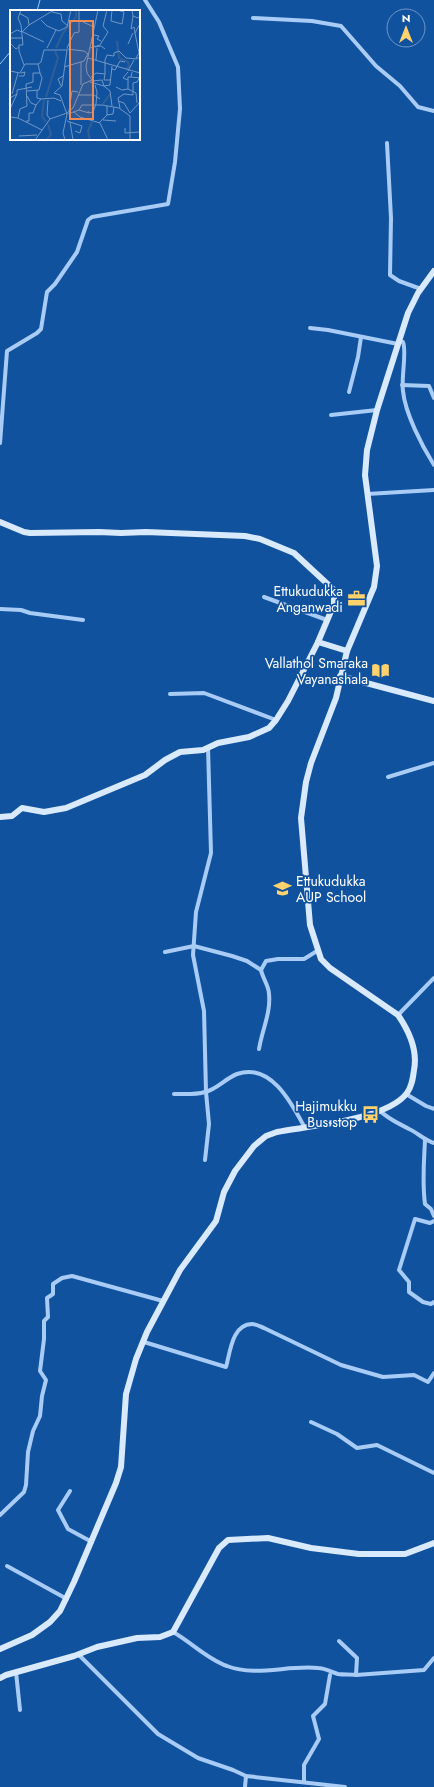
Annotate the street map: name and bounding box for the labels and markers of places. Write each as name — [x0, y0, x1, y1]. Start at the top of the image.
place label: Ettukudukka Anganwadi — [273, 581, 343, 617]
office icon: Ettukudukka Anganwadi — [346, 589, 366, 609]
place label: Vallathol Smaraka Vayanashala — [265, 653, 368, 689]
library icon: Vallathol Smaraka Vayanashala — [371, 661, 391, 681]
place label: Ettukudukka AUP School — [296, 871, 366, 907]
school or university icon: Ettukudukka AUP School — [273, 879, 293, 899]
place label: Hajimukku Bus stop — [295, 1096, 357, 1132]
bus stop icon: Hajimukku Bus stop — [360, 1104, 380, 1124]

